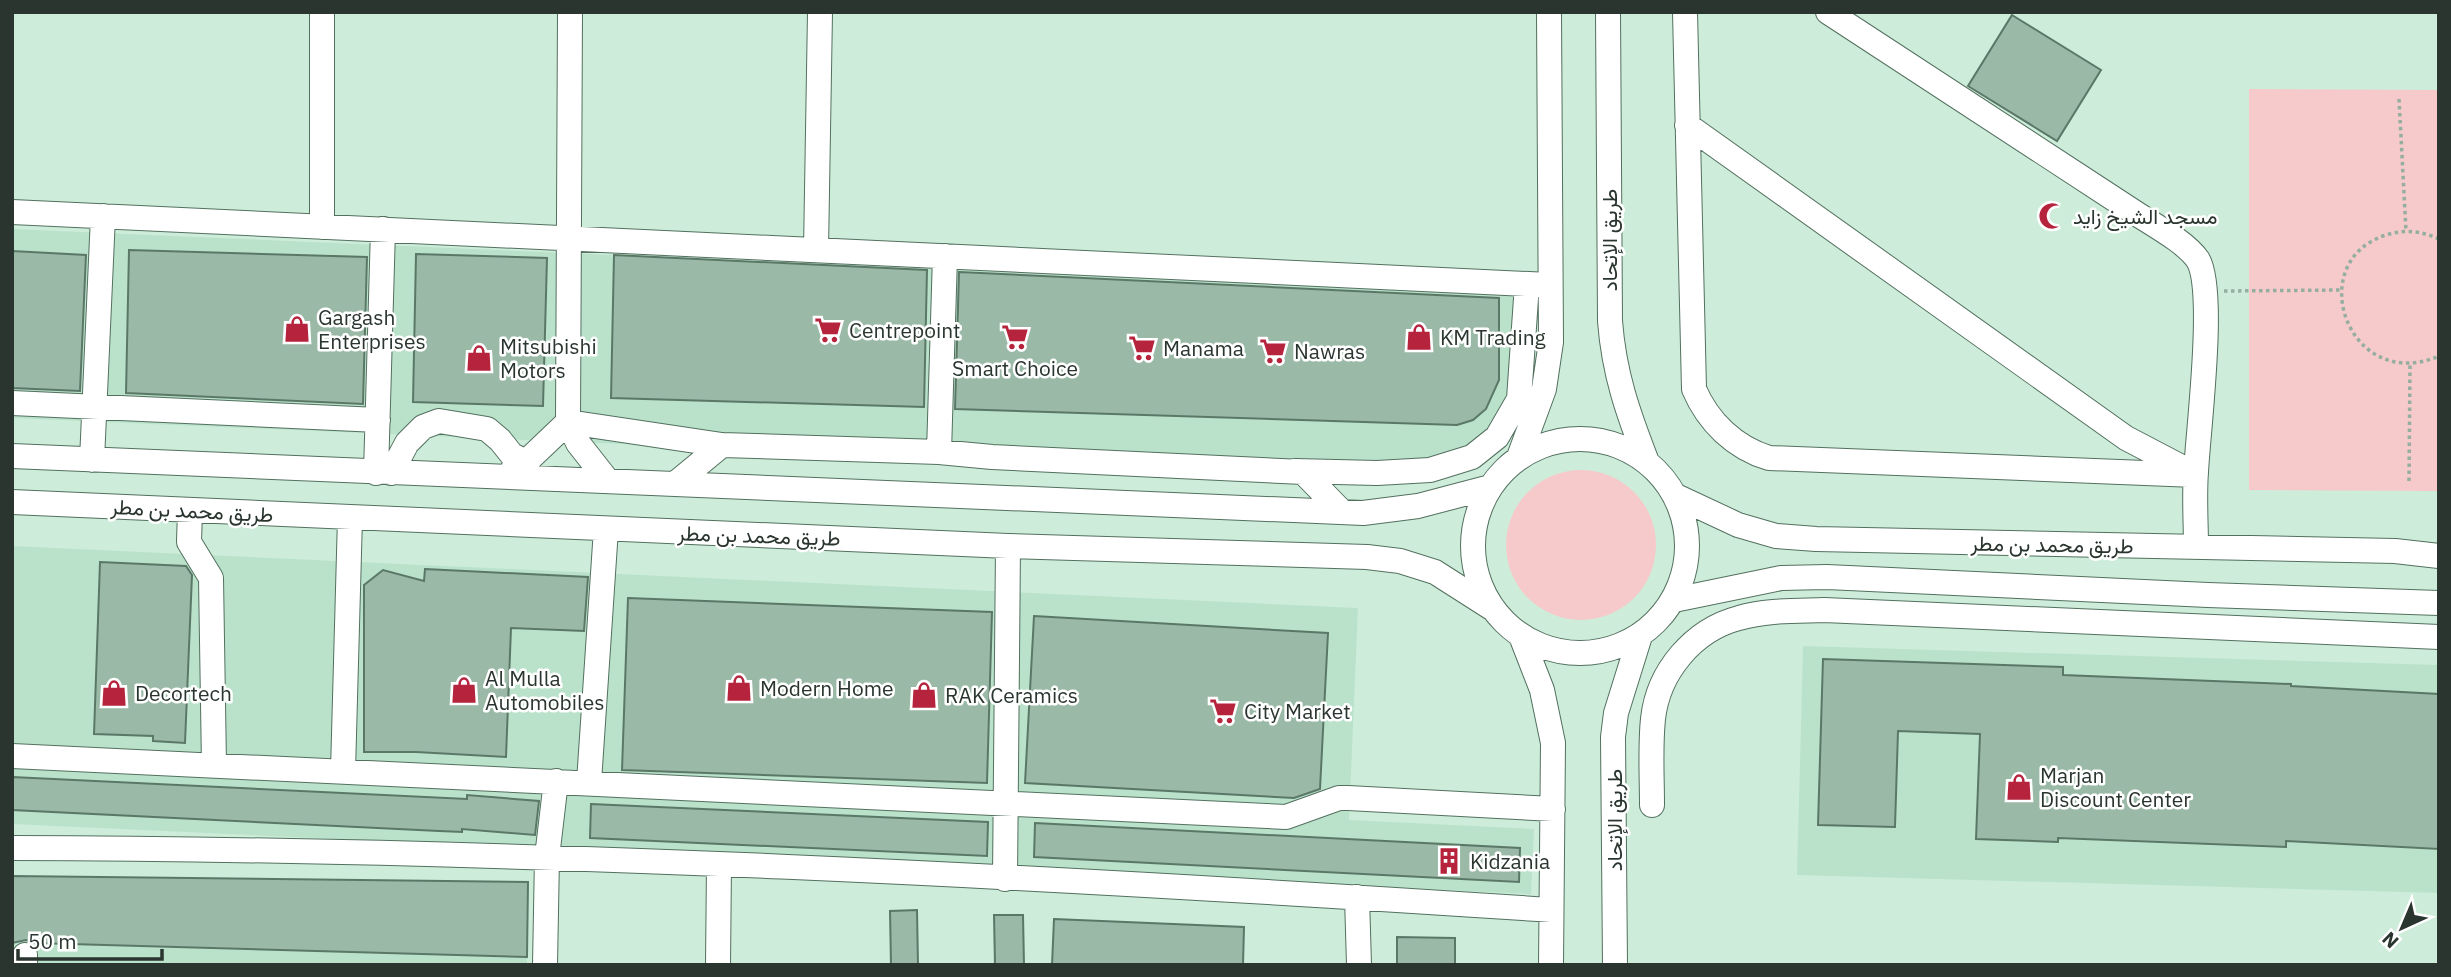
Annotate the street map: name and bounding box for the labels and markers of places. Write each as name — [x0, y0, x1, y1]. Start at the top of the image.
mosque icon: مسجد الشيخ زايد — [2037, 201, 2067, 231]
place label: مسجد الشيخ زايد — [2073, 202, 2218, 231]
place label: Gargash Enterprises — [318, 303, 426, 355]
shop icon: Gargash Enterprises — [282, 314, 312, 344]
supermarket icon: Centrepoint — [813, 315, 843, 345]
place label: Centrepoint — [849, 316, 961, 344]
supermarket icon: Smart Choice — [1000, 322, 1030, 352]
shop icon: KM Trading — [1404, 322, 1434, 352]
place label: KM Trading — [1440, 323, 1546, 351]
place label: Mitsubishi Motors — [500, 332, 597, 384]
supermarket icon: Manama — [1127, 333, 1157, 363]
place label: Manama — [1163, 334, 1244, 362]
supermarket icon: Nawras — [1258, 336, 1288, 366]
place label: Nawras — [1294, 337, 1365, 365]
shop icon: Mitsubishi Motors — [464, 343, 494, 373]
place label: Smart Choice — [952, 354, 1078, 382]
place label: Al Mulla Automobiles — [485, 664, 604, 716]
shop icon: Modern Home — [724, 673, 754, 703]
place label: Modern Home — [760, 674, 894, 702]
shop icon: Al Mulla Automobiles — [449, 675, 479, 705]
shop icon: Decortech — [99, 678, 129, 708]
place label: Decortech — [135, 679, 232, 707]
shop icon: RAK Ceramics — [909, 680, 939, 710]
place label: RAK Ceramics — [945, 681, 1078, 709]
supermarket icon: City Market — [1208, 696, 1238, 726]
place label: City Market — [1244, 697, 1351, 725]
place label: Marjan Discount Center — [2040, 761, 2191, 813]
shop icon: Marjan Discount Center — [2004, 772, 2034, 802]
building icon: Kidzania — [1434, 846, 1464, 876]
place label: Kidzania — [1470, 847, 1550, 875]

